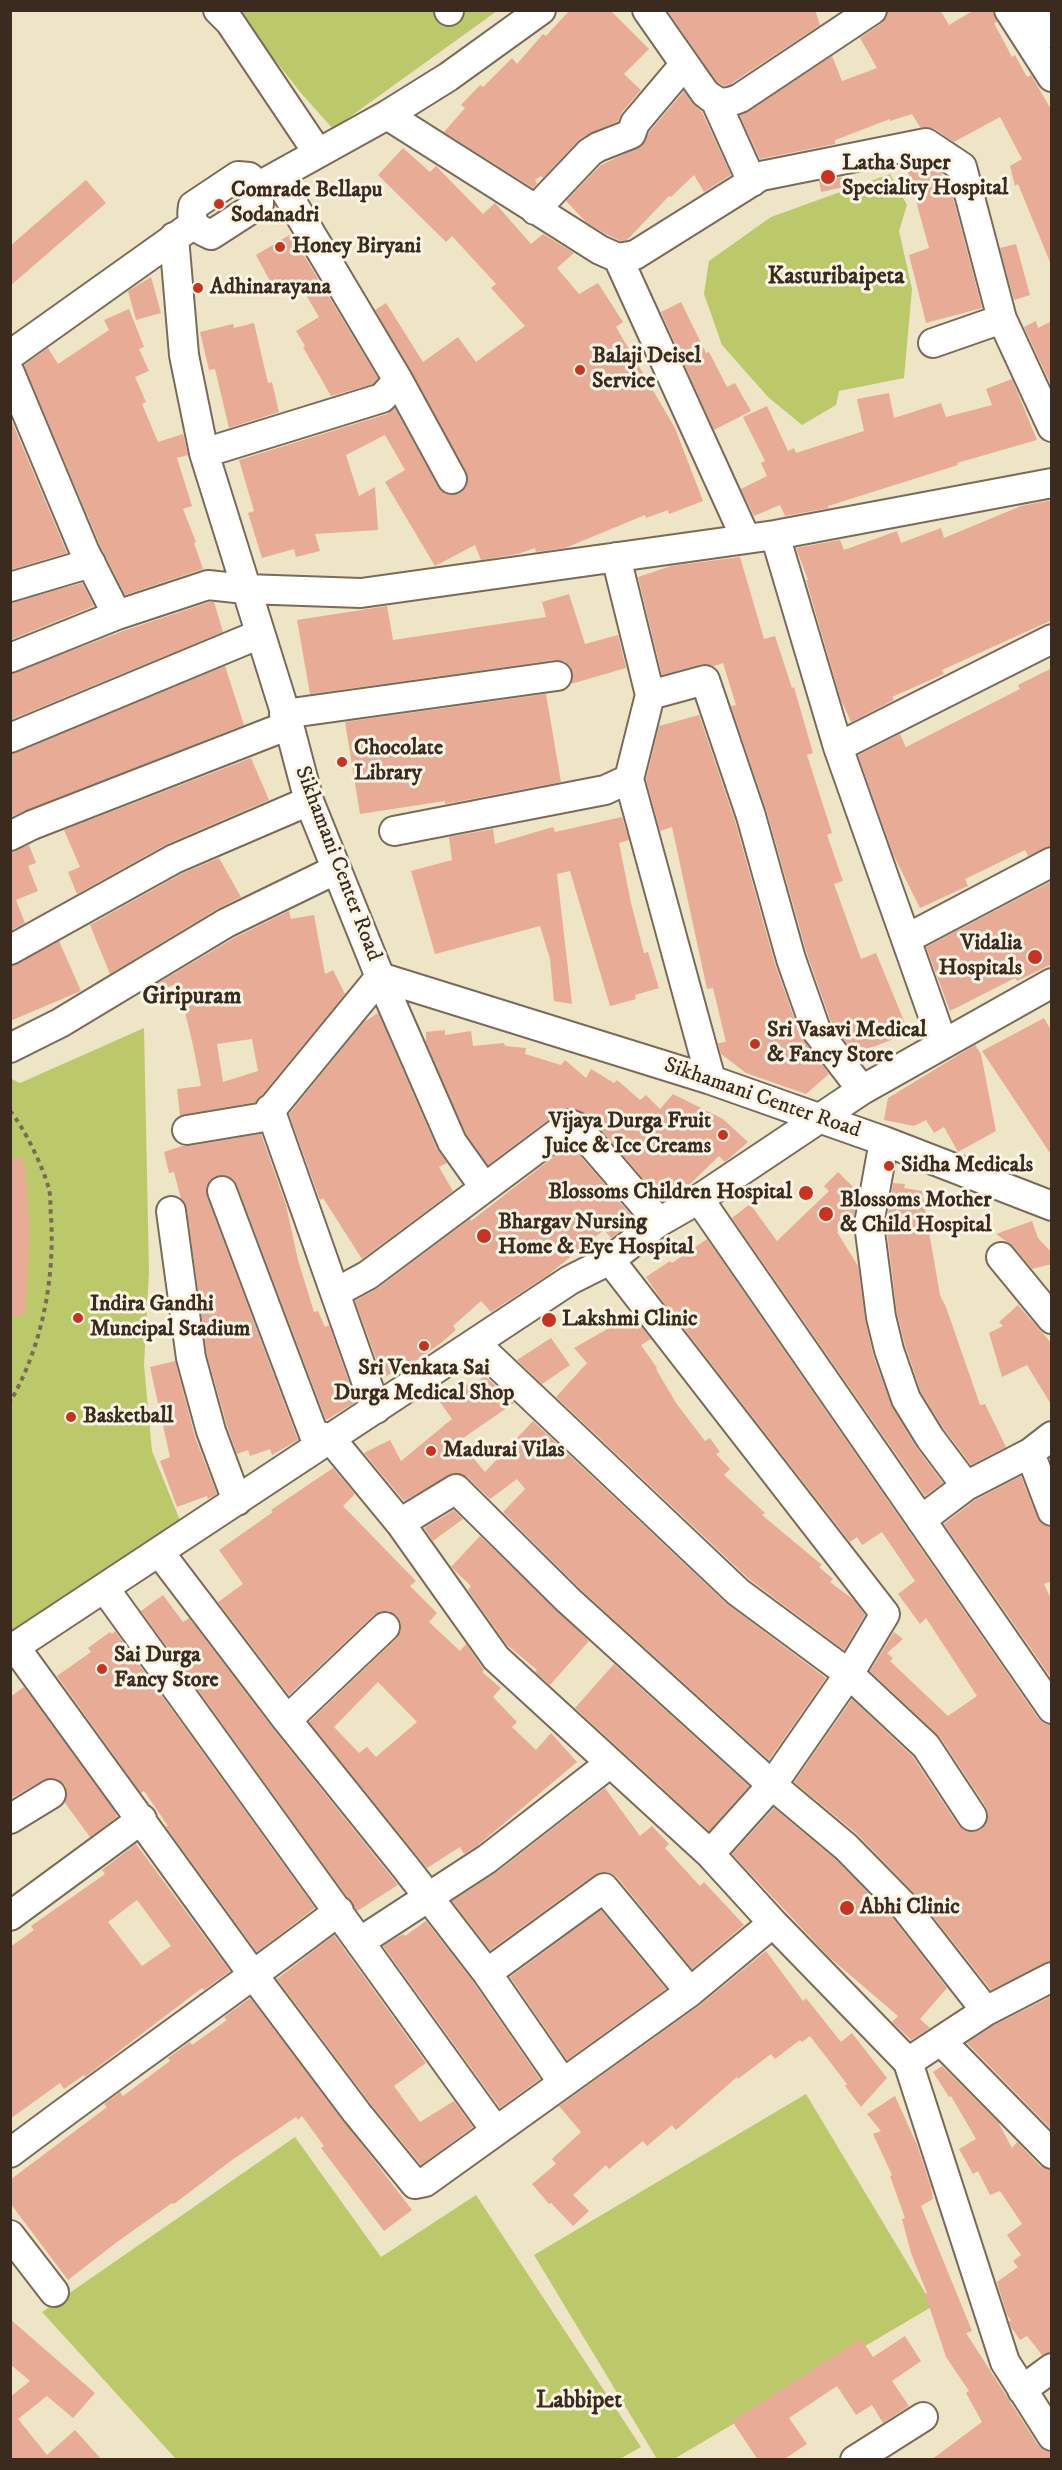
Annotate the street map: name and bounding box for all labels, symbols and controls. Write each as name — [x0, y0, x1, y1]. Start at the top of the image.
place label: Latha Super Speciality Hospital — [842, 151, 1008, 202]
marker: Latha Super Speciality Hospital — [819, 168, 837, 186]
place label: Comrade Bellapu Sodanadri — [231, 178, 382, 230]
marker: Comrade Bellapu Sodanadri — [212, 197, 226, 211]
place label: Honey Biryani — [292, 234, 421, 260]
marker: Honey Biryani — [273, 240, 287, 254]
district label: Kasturibaipeta — [768, 264, 904, 292]
place label: Adhinarayana — [210, 275, 331, 301]
marker: Adhinarayana — [191, 281, 205, 295]
place label: Balaji Deisel Service — [592, 344, 701, 396]
marker: Balaji Deisel Service — [573, 363, 587, 377]
place label: Chocolate Library — [354, 736, 443, 788]
marker: Chocolate Library — [335, 755, 349, 769]
street label: Sikhamani Center Road — [288, 763, 386, 965]
place label: Vidalia Hospitals — [939, 931, 1022, 982]
marker: Vidalia Hospitals — [1026, 948, 1044, 966]
district label: Giripuram — [143, 984, 241, 1012]
place label: Sri Vasavi Medical & Fancy Store — [767, 1018, 927, 1070]
marker: Sri Vasavi Medical & Fancy Store — [748, 1037, 762, 1051]
street label: Sikhamani Center Road — [660, 1053, 864, 1145]
place label: Vijaya Durga Fruit Juice & Ice Creams — [544, 1109, 711, 1160]
marker: Vijaya Durga Fruit Juice & Ice Creams — [716, 1128, 730, 1142]
place label: Sidha Medicals — [901, 1153, 1033, 1179]
marker: Sidha Medicals — [882, 1159, 896, 1173]
place label: Blossoms Children Hospital — [548, 1180, 792, 1206]
marker: Blossoms Children Hospital — [797, 1184, 815, 1202]
place label: Blossoms Mother & Child Hospital — [840, 1188, 992, 1240]
marker: Blossoms Mother & Child Hospital — [817, 1205, 835, 1223]
place label: Bhargav Nursing Home & Eye Hospital — [498, 1210, 694, 1262]
marker: Bhargav Nursing Home & Eye Hospital — [475, 1227, 493, 1245]
place label: Indira Gandhi Muncipal Stadium — [90, 1292, 250, 1344]
place label: Lakshmi Clinic — [562, 1307, 697, 1333]
marker: Indira Gandhi Muncipal Stadium — [71, 1311, 85, 1325]
marker: Lakshmi Clinic — [540, 1311, 558, 1329]
marker: Sri Venkata Sai Durga Medical Shop — [417, 1339, 431, 1353]
place label: Sri Venkata Sai Durga Medical Shop — [334, 1356, 514, 1408]
place label: Basketball — [83, 1404, 173, 1430]
marker: Basketball — [64, 1410, 78, 1424]
place label: Madurai Vilas — [443, 1438, 565, 1464]
marker: Madurai Vilas — [424, 1444, 438, 1458]
place label: Sai Durga Fancy Store — [114, 1643, 219, 1694]
marker: Sai Durga Fancy Store — [95, 1662, 109, 1676]
place label: Abhi Clinic — [860, 1895, 960, 1921]
marker: Abhi Clinic — [838, 1899, 856, 1917]
district label: Labbipet — [536, 2388, 622, 2416]

